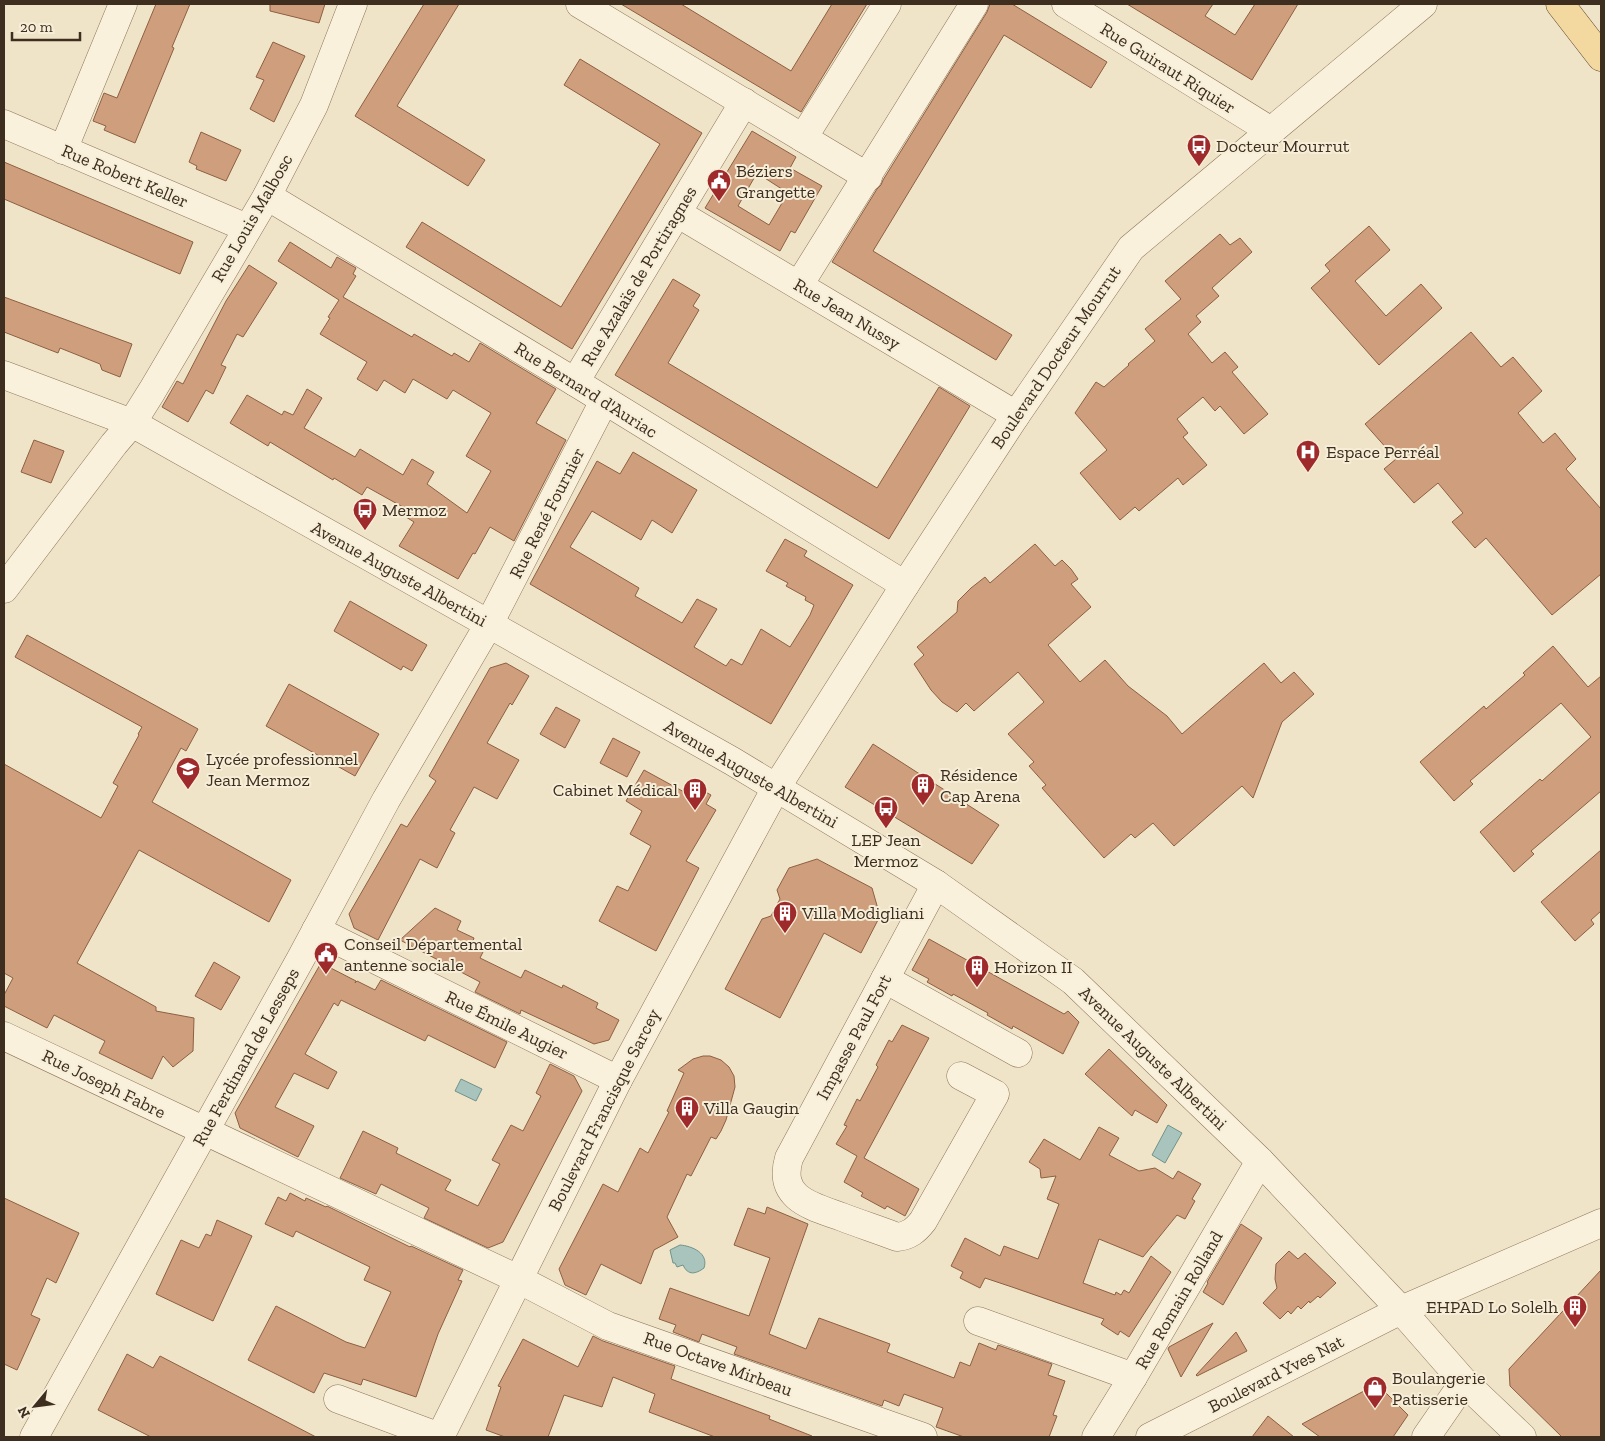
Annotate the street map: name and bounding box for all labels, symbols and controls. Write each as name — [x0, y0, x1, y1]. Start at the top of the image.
scale bar — [12, 10, 80, 42]
text: 20 m — [20, 18, 53, 36]
street label: Rue Guiraut Riquier — [1096, 18, 1240, 118]
bus stop icon: Docteur Mourrut — [1186, 133, 1212, 167]
place label: Docteur Mourrut — [1216, 135, 1350, 157]
street label: Rue Robert Keller — [58, 139, 192, 213]
street label: Rue Louis Malbosc — [206, 150, 298, 286]
place label: Béziers Grangette — [736, 160, 815, 203]
public building icon: Béziers Grangette — [706, 168, 732, 202]
street label: Rue Azalaïs de Portiragnes — [577, 182, 702, 370]
street label: Boulevard Docteur Mourrut — [986, 261, 1126, 453]
street label: Rue Jean Nussy — [790, 273, 905, 355]
street label: Rue Bernard d'Auriac — [511, 337, 661, 443]
hospital icon: Espace Perréal — [1295, 439, 1321, 473]
place label: Espace Perréal — [1326, 441, 1440, 463]
street label: Rue René Fournier — [505, 444, 589, 582]
bus stop icon: Mermoz — [352, 497, 378, 531]
place label: Mermoz — [382, 499, 447, 521]
street label: Avenue Auguste Albertini — [307, 516, 491, 632]
street label: Avenue Auguste Albertini — [660, 715, 842, 833]
place label: Lycée professionnel Jean Mermoz — [206, 748, 358, 791]
school or university icon: Lycée professionnel Jean Mermoz — [175, 756, 201, 790]
place label: Résidence Cap Arena — [940, 764, 1021, 807]
building icon: Résidence Cap Arena — [910, 772, 936, 806]
building icon: Cabinet Médical — [682, 777, 708, 811]
place label: Cabinet Médical — [553, 779, 678, 801]
bus stop icon: LEP Jean Mermoz — [873, 795, 899, 829]
place label: LEP Jean Mermoz — [851, 829, 921, 872]
building icon: Villa Modigliani — [772, 900, 798, 934]
place label: Villa Modigliani — [801, 902, 924, 924]
place label: Conseil Départemental antenne sociale — [344, 933, 523, 976]
public building icon: Conseil Départemental antenne sociale — [313, 941, 339, 975]
building icon: Horizon II — [964, 954, 990, 988]
place label: Horizon II — [994, 956, 1073, 978]
street label: Rue Ferdinand de Lesseps — [188, 964, 304, 1150]
street label: Impasse Paul Fort — [812, 970, 897, 1104]
street label: Avenue Auguste Albertini — [1074, 981, 1232, 1135]
street label: Rue Émile Augier — [442, 986, 572, 1064]
street label: Boulevard Francisque Sarcey — [543, 1004, 665, 1215]
street label: Rue Joseph Fabre — [39, 1045, 169, 1123]
building icon: Villa Gaugin — [674, 1095, 700, 1129]
place label: Villa Gaugin — [703, 1097, 800, 1119]
street label: Rue Romain Rolland — [1130, 1227, 1228, 1373]
building icon: EHPAD Lo Solelh — [1562, 1294, 1588, 1328]
place label: EHPAD Lo Solelh — [1426, 1296, 1558, 1318]
street label: Rue Octave Mirbeau — [641, 1327, 795, 1401]
street label: Boulevard Yves Nat — [1204, 1330, 1348, 1418]
place label: Boulangerie Patisserie — [1392, 1367, 1485, 1410]
shop icon: Boulangerie Patisserie — [1362, 1375, 1388, 1409]
north arrow — [10, 1381, 60, 1431]
text: N — [14, 1403, 34, 1421]

